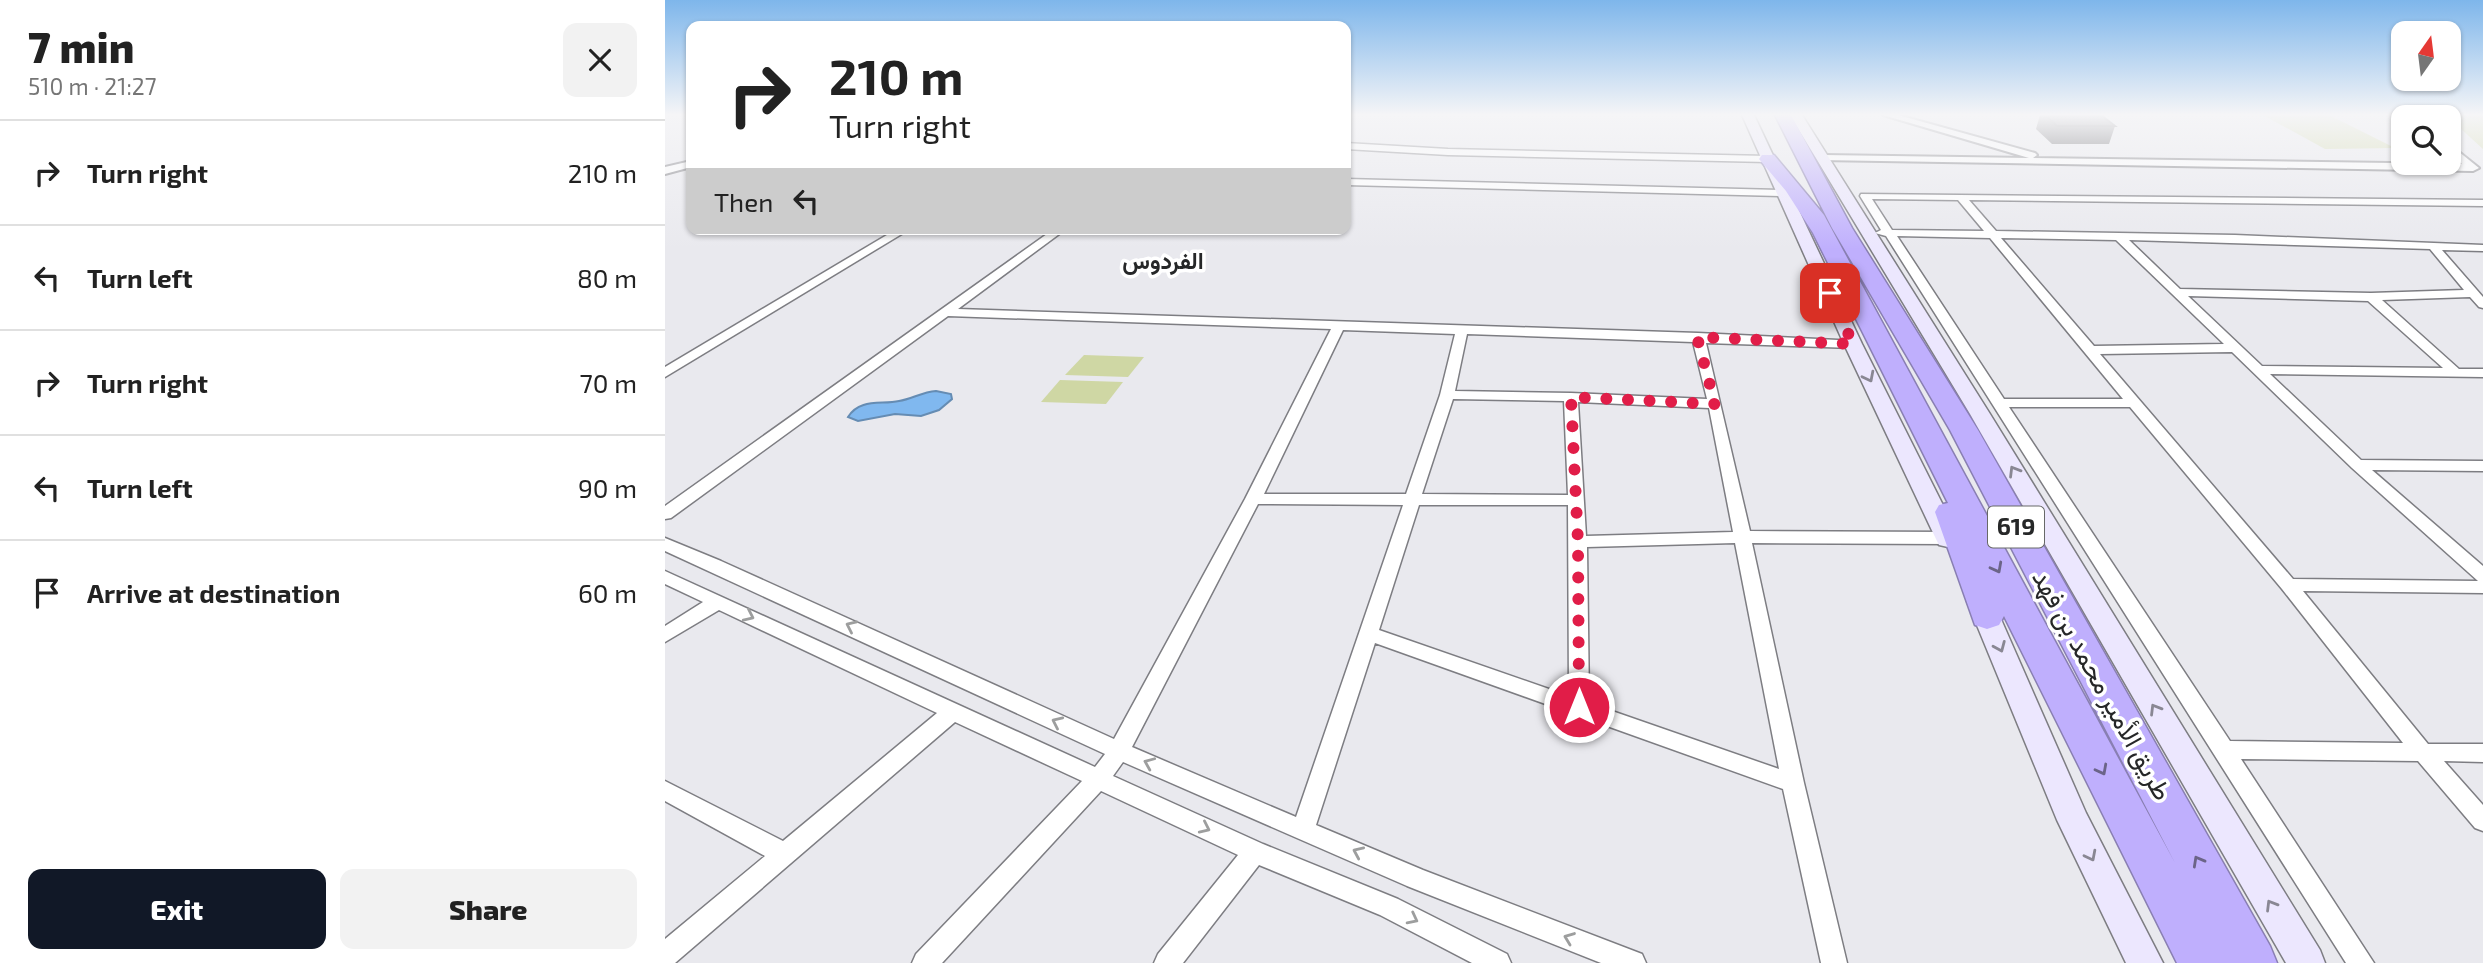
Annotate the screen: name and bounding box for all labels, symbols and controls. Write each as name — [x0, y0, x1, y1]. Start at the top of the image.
text: 7 min — [28, 21, 134, 71]
north arrow — [2391, 21, 2461, 91]
map controls — [2391, 21, 2461, 175]
button: close — [563, 23, 637, 97]
text: 210 m — [829, 46, 963, 105]
icon: right — [714, 49, 805, 140]
text: 510 m · 21:27 — [28, 72, 157, 100]
button: search — [2391, 105, 2461, 175]
text: Turn right — [829, 106, 971, 144]
icon: right — [28, 154, 66, 192]
text: Turn right — [87, 157, 208, 188]
text: 210 m — [568, 157, 637, 188]
icon: left — [787, 182, 825, 220]
text: Then — [714, 186, 773, 217]
district label: الفردوس — [1122, 246, 1204, 276]
icon: left — [28, 259, 66, 297]
text: Turn left — [87, 262, 193, 293]
text: 80 m — [577, 262, 637, 293]
pin — [1800, 263, 1860, 323]
icon: arrive — [1811, 274, 1849, 312]
icon: right — [28, 364, 66, 402]
text: Turn right — [87, 367, 208, 398]
text: 70 m — [579, 367, 637, 398]
one-way arrow — [1861, 370, 1875, 382]
one-way arrow — [2009, 466, 2022, 479]
icon: left — [28, 469, 66, 507]
text: Turn left — [87, 472, 193, 503]
text: 90 m — [578, 472, 637, 503]
road number: 619 — [1988, 506, 2044, 548]
one-way arrow — [1989, 561, 2002, 573]
street label: طريق الأمير محمد بن فهد — [2025, 564, 2180, 806]
icon: arrive — [28, 574, 66, 612]
text: Arrive at destination — [87, 577, 340, 608]
text: 60 m — [578, 577, 637, 608]
one-way arrow — [742, 607, 754, 621]
one-way arrow — [845, 620, 858, 634]
one-way arrow — [1992, 641, 2006, 653]
position arrow — [1542, 670, 1616, 744]
one-way arrow — [2150, 704, 2163, 717]
one-way arrow — [1052, 716, 1064, 730]
one-way arrow — [1144, 758, 1156, 772]
one-way arrow — [2094, 763, 2108, 775]
one-way arrow — [1198, 820, 1210, 834]
one-way arrow — [1353, 846, 1366, 860]
one-way arrow — [2083, 849, 2097, 861]
one-way arrow — [2192, 856, 2206, 868]
button: Exit — [28, 869, 326, 949]
button: Share — [340, 869, 637, 949]
one-way arrow — [2267, 899, 2280, 912]
one-way arrow — [1406, 911, 1418, 925]
one-way arrow — [1564, 932, 1576, 946]

